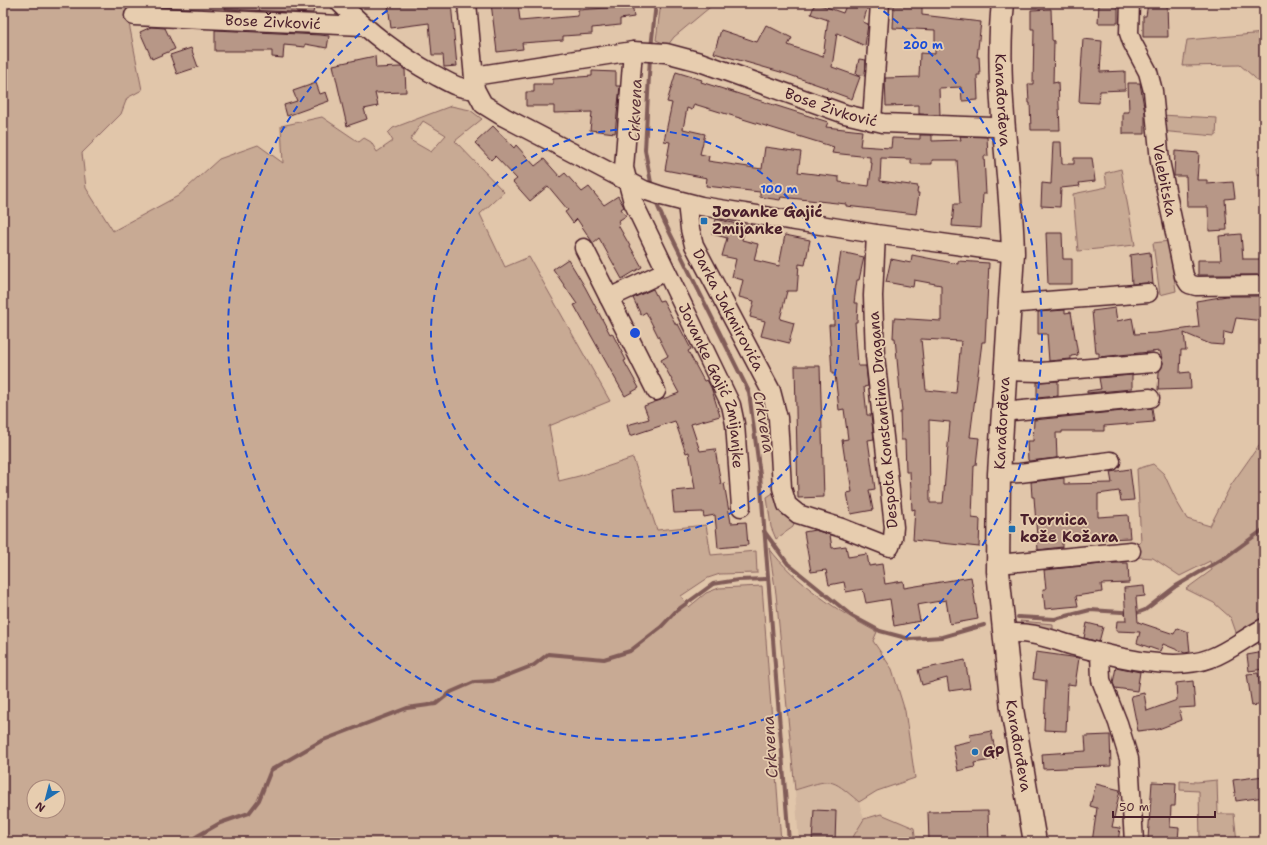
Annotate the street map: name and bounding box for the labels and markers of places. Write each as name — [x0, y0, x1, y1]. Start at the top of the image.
place label: Jovanke Gajić Zmijanke — [712, 202, 822, 239]
marker: Jovanke Gajić Zmijanke — [699, 216, 709, 226]
centre of rings — [628, 326, 642, 340]
place label: Tvornica kože Kožara — [1020, 510, 1119, 547]
marker: Tvornica kože Kožara — [1007, 524, 1017, 534]
place label: GP — [983, 742, 1004, 762]
marker: GP — [970, 747, 980, 757]

